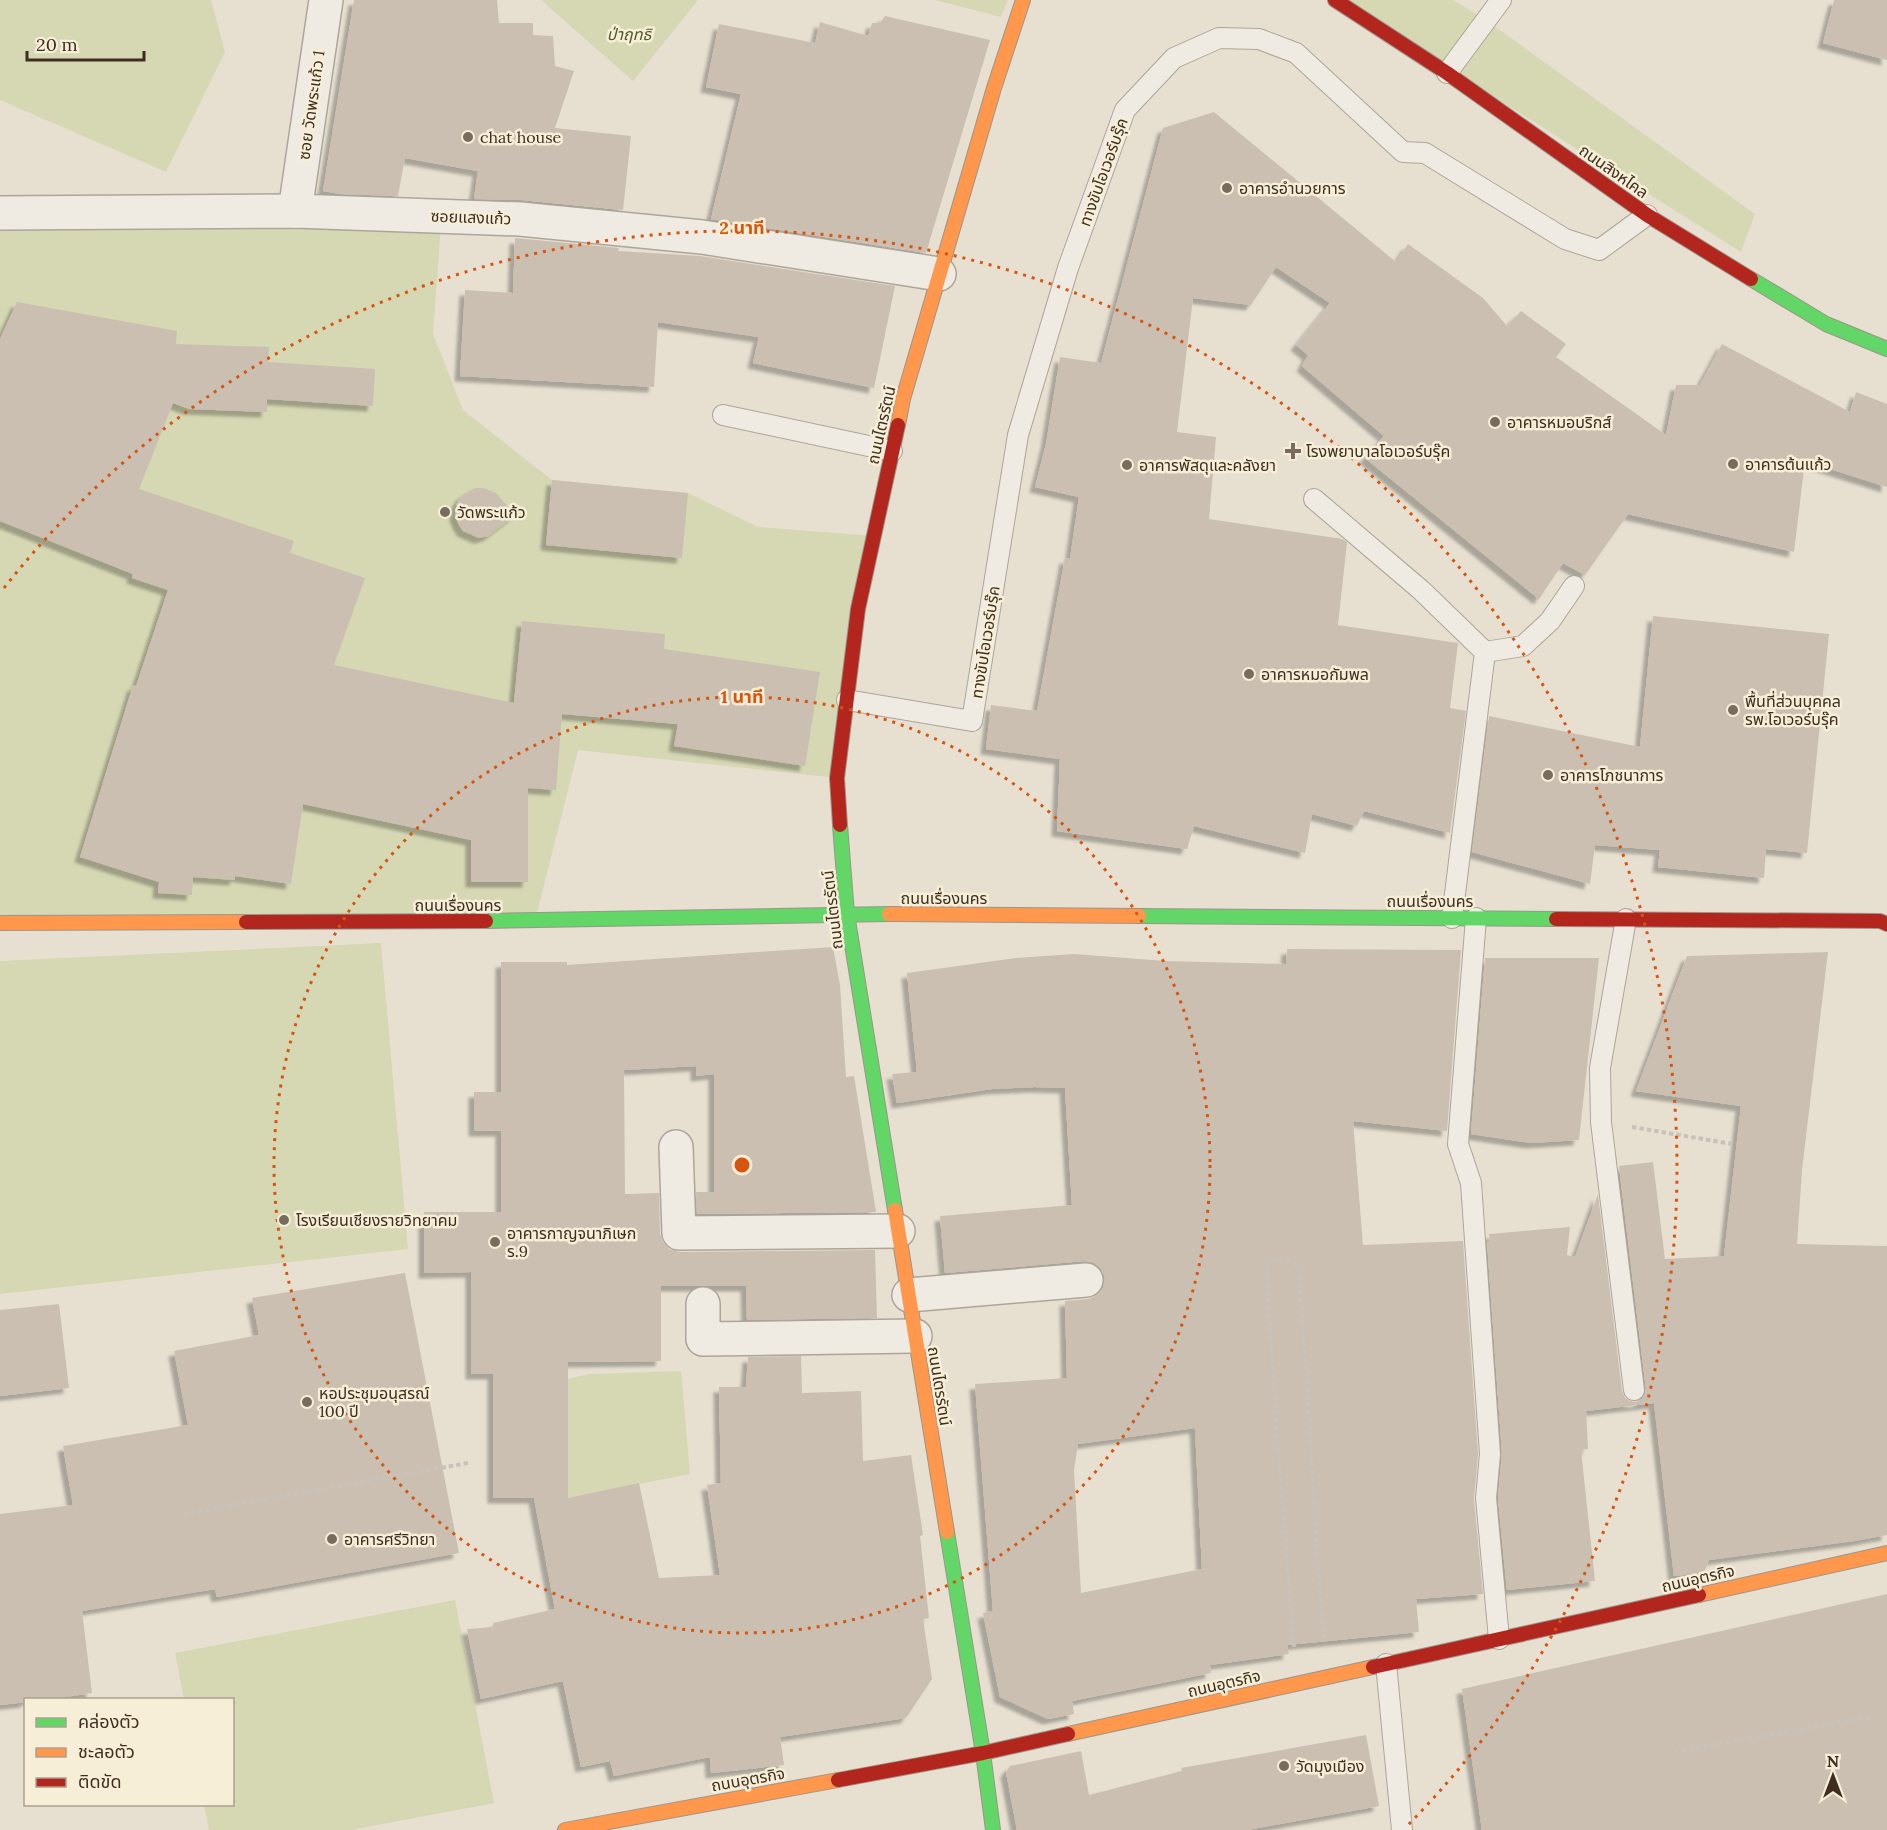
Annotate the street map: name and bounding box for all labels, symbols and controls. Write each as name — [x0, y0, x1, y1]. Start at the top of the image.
scale bar — [27, 24, 144, 62]
park label: ป่าฤทธิ — [607, 24, 653, 44]
text: 20 m — [36, 33, 78, 56]
street label: ซอย วัดพระแก้ว 1 — [293, 49, 329, 161]
street label: ทางขับโอเวอร์บรุ๊ค — [1074, 115, 1132, 229]
place label: chat house — [480, 127, 562, 147]
marker: chat house — [461, 130, 475, 144]
street label: ถนนสิงหไคล — [1575, 140, 1653, 202]
place label: อาคารอำนวยการ — [1239, 178, 1346, 198]
marker: อาคารอำนวยการ — [1220, 181, 1234, 195]
street label: ซอยแสงแก้ว — [430, 206, 512, 228]
text: 2 นาที — [719, 216, 765, 239]
street label: ถนนไตรรัตน์ — [862, 384, 900, 466]
place label: อาคารหมอบริกส์ — [1507, 412, 1612, 432]
marker: อาคารหมอบริกส์ — [1488, 415, 1502, 429]
place label: โรงพยาบาลโอเวอร์บรุ๊ค — [1306, 441, 1450, 461]
marker: โรงพยาบาลโอเวอร์บรุ๊ค — [1284, 442, 1302, 460]
place label: อาคารต้นแก้ว — [1745, 454, 1831, 474]
place label: อาคารพัสดุและคลังยา — [1139, 455, 1276, 475]
marker: อาคารต้นแก้ว — [1726, 457, 1740, 471]
marker: อาคารพัสดุและคลังยา — [1120, 458, 1134, 472]
place label: วัดพระแก้ว — [457, 502, 526, 522]
marker: วัดพระแก้ว — [438, 505, 452, 519]
street label: ทางขับโอเวอร์บรุ๊ค — [966, 584, 1004, 700]
place label: อาคารหมอกัมพล — [1261, 664, 1369, 684]
marker: อาคารหมอกัมพล — [1242, 667, 1256, 681]
text: 1 นาที — [720, 685, 764, 708]
place label: พื้นที่ส่วนบุคคล รพ.โอเวอร์บรุ๊ค — [1745, 690, 1841, 729]
marker: พื้นที่ส่วนบุคคล รพ.โอเวอร์บรุ๊ค — [1726, 703, 1740, 717]
place label: อาคารโภชนาการ — [1560, 765, 1664, 785]
marker: อาคารโภชนาการ — [1541, 768, 1555, 782]
street label: ถนนไตรรัตน์ — [817, 869, 847, 951]
street label: ถนนเรื่องนคร — [901, 887, 988, 908]
street label: ถนนเรื่องนคร — [1387, 890, 1474, 911]
street label: ถนนเรื่องนคร — [415, 894, 502, 915]
centre of rings — [732, 1155, 752, 1175]
place label: โรงเรียนเชียงรายวิทยาคม — [296, 1210, 457, 1230]
marker: โรงเรียนเชียงรายวิทยาคม — [277, 1213, 291, 1227]
place label: อาคารกาญจนาภิเษก ร.9 — [507, 1223, 636, 1261]
marker: อาคารกาญจนาภิเษก ร.9 — [488, 1235, 502, 1249]
street label: ถนนไตรรัตน์ — [924, 1345, 956, 1427]
place label: หอประชุมอนุสรณ์ 100 ปี — [319, 1383, 430, 1421]
marker: หอประชุมอนุสรณ์ 100 ปี — [300, 1395, 314, 1409]
place label: อาคารศรีวิทยา — [344, 1529, 435, 1549]
marker: อาคารศรีวิทยา — [325, 1532, 339, 1546]
street label: ถนนอุตรกิจ — [1659, 1560, 1737, 1596]
street label: ถนนอุตรกิจ — [1185, 1665, 1263, 1701]
legend — [24, 1698, 234, 1806]
text: คล่องตัว — [78, 1710, 140, 1733]
text: ชะลอตัว — [78, 1740, 135, 1763]
north arrow — [1803, 1746, 1863, 1806]
text: N — [1827, 1751, 1839, 1771]
place label: วัดมุงเมือง — [1296, 1756, 1364, 1776]
marker: วัดมุงเมือง — [1277, 1759, 1291, 1773]
street label: ถนนอุตรกิจ — [710, 1763, 786, 1795]
text: ติดขัด — [78, 1770, 121, 1793]

